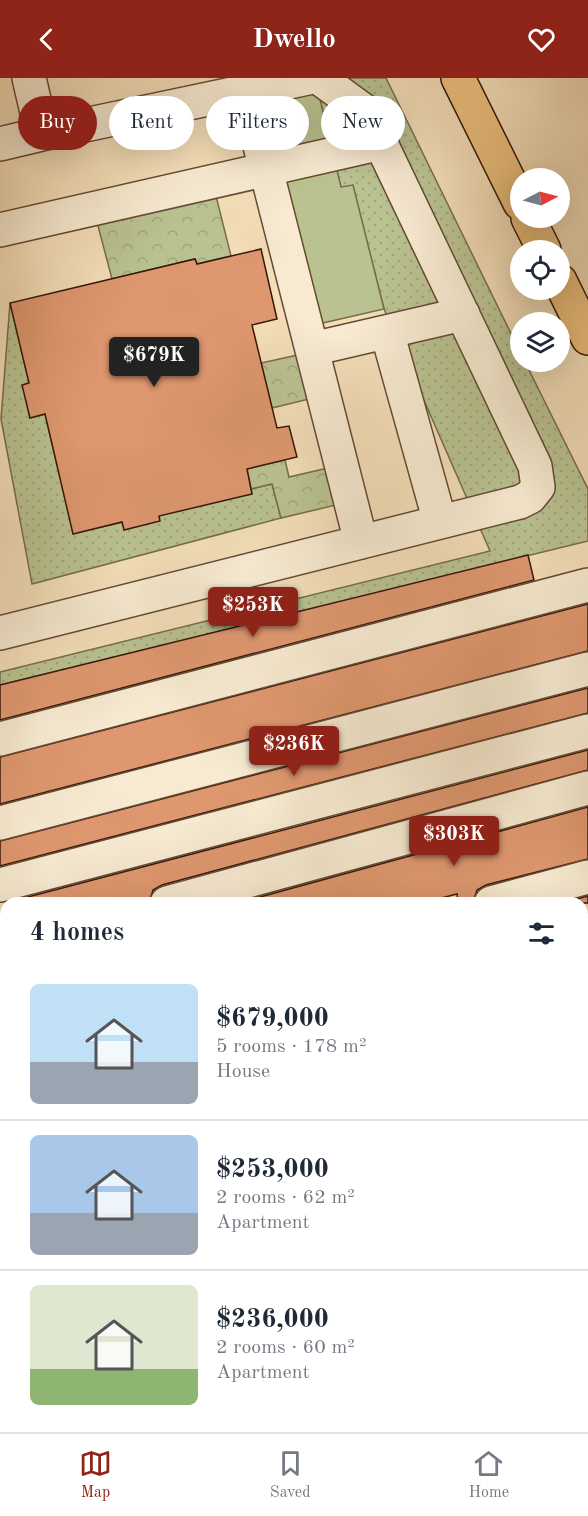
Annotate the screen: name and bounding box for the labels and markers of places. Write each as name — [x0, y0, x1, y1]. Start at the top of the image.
pin: $679K — [112, 337, 196, 388]
pin: $253K — [211, 587, 295, 638]
pin: $236K — [252, 726, 336, 777]
pin: $303K — [412, 816, 496, 867]

